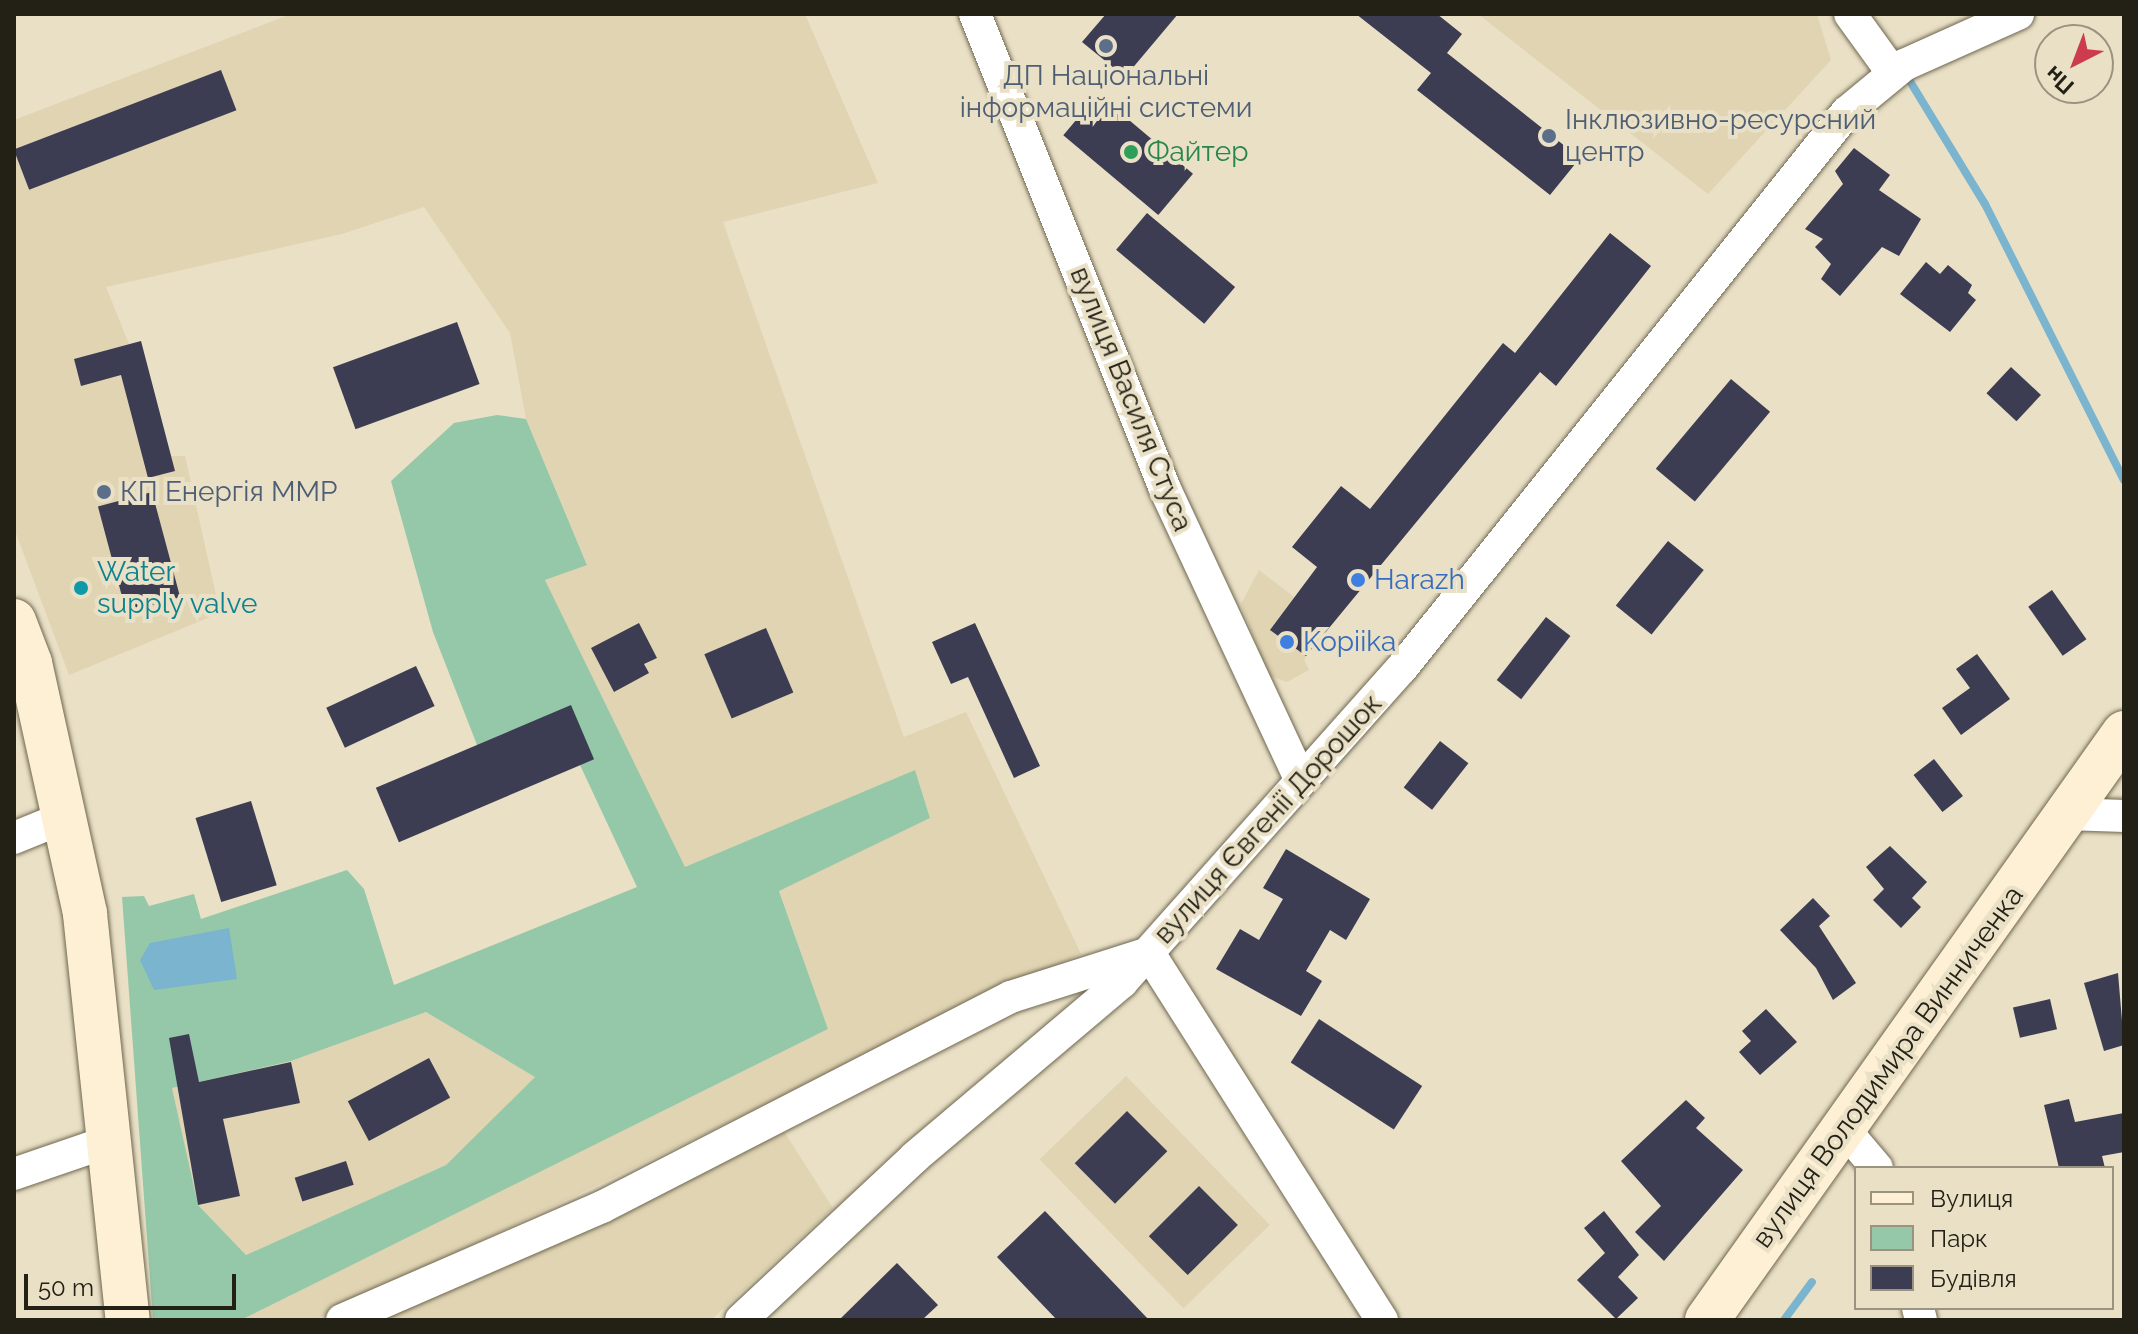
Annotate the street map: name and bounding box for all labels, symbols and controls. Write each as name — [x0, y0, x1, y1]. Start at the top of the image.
north arrow — [2034, 24, 2114, 104]
marker: ДП Національні інформаційні системи — [1097, 37, 1115, 55]
place label: ДП Національні інформаційні системи — [960, 59, 1252, 125]
text: Пн — [2040, 61, 2079, 100]
place label: Інклюзивно-ресурсний центр — [1565, 103, 1876, 169]
marker: Інклюзивно-ресурсний центр — [1540, 127, 1558, 145]
place label: Файтер — [1147, 135, 1249, 169]
marker: Файтер — [1122, 143, 1140, 161]
street label: вулиця Василя Стуса — [1063, 262, 1199, 536]
place label: КП Енергія ММР — [120, 475, 337, 509]
marker: КП Енергія ММР — [95, 483, 113, 501]
place label: Water supply valve — [97, 555, 259, 621]
place label: Harazh — [1374, 563, 1465, 597]
marker: Harazh — [1349, 571, 1367, 589]
marker: Water supply valve — [72, 579, 90, 597]
place label: Kopiika — [1303, 625, 1396, 659]
marker: Kopiika — [1278, 633, 1296, 651]
street label: вулиця Євгенії Дорошок — [1147, 687, 1389, 951]
street label: вулиця Володимира Винниченка — [1745, 880, 2031, 1254]
legend — [1854, 1166, 2114, 1310]
text: Вулиця — [1930, 1184, 2013, 1213]
text: Парк — [1930, 1224, 1988, 1253]
scale bar — [28, 1258, 240, 1308]
text: Будівля — [1930, 1264, 2017, 1293]
text: 50 m — [38, 1273, 94, 1302]

